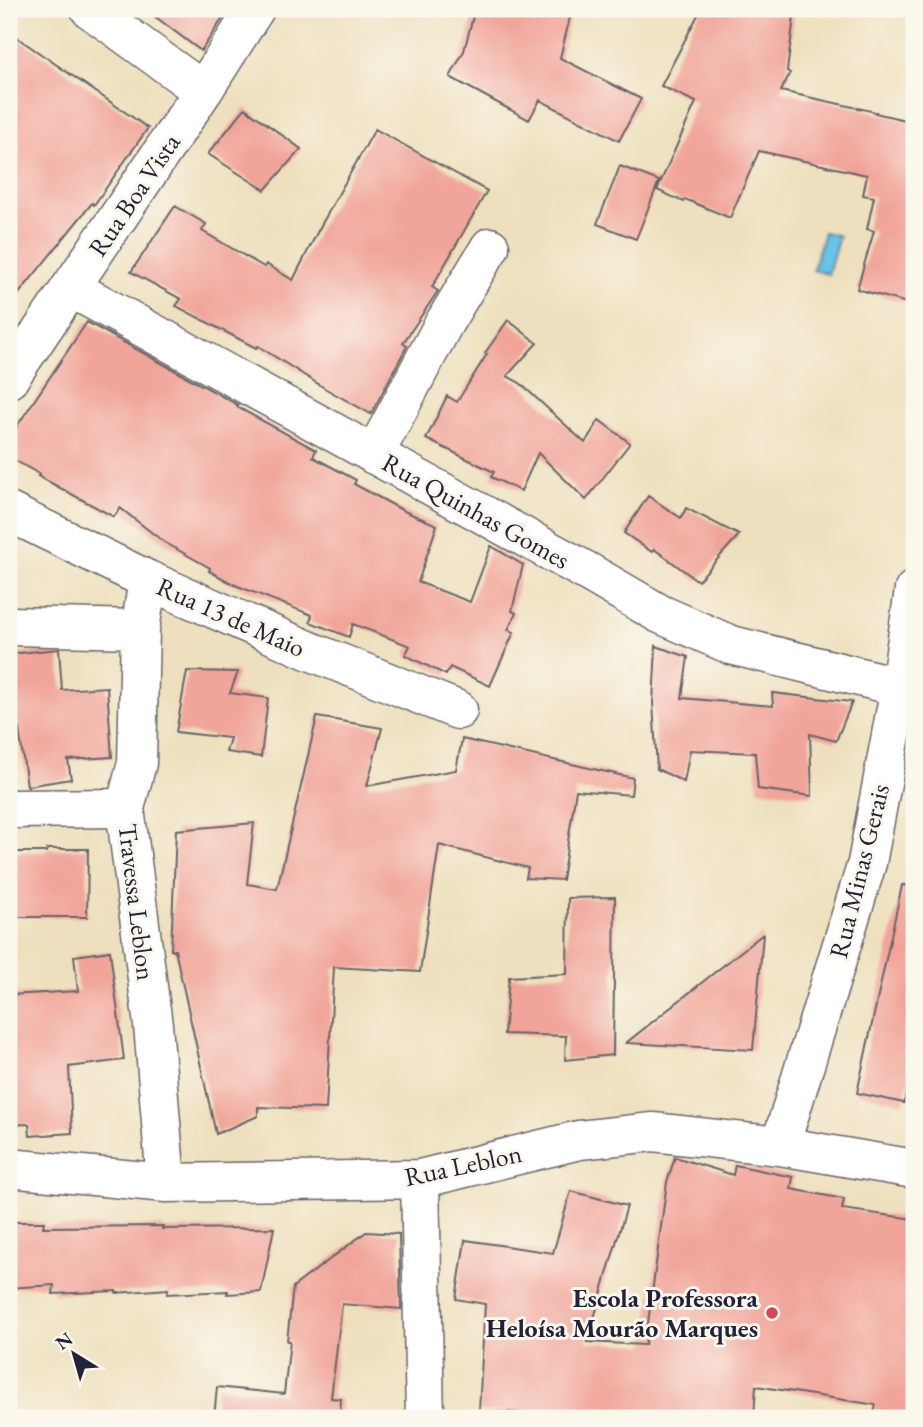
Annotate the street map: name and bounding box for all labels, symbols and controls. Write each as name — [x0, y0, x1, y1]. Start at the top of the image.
street label: Rua Boa Vista — [80, 126, 188, 263]
street label: Rua Quinhas Gomes — [376, 445, 576, 577]
street label: Rua 13 de Maio — [151, 569, 311, 665]
street label: Rua Minas Gerais — [821, 780, 897, 962]
street label: Travessa Leblon — [111, 822, 164, 983]
street label: Rua Leblon — [401, 1136, 525, 1194]
place label: Escola Professora Heloísa Mourão Marques — [486, 1281, 759, 1345]
marker: Escola Professora Heloísa Mourão Marques — [764, 1305, 780, 1321]
north arrow — [38, 1318, 108, 1388]
text: N — [50, 1326, 78, 1355]

